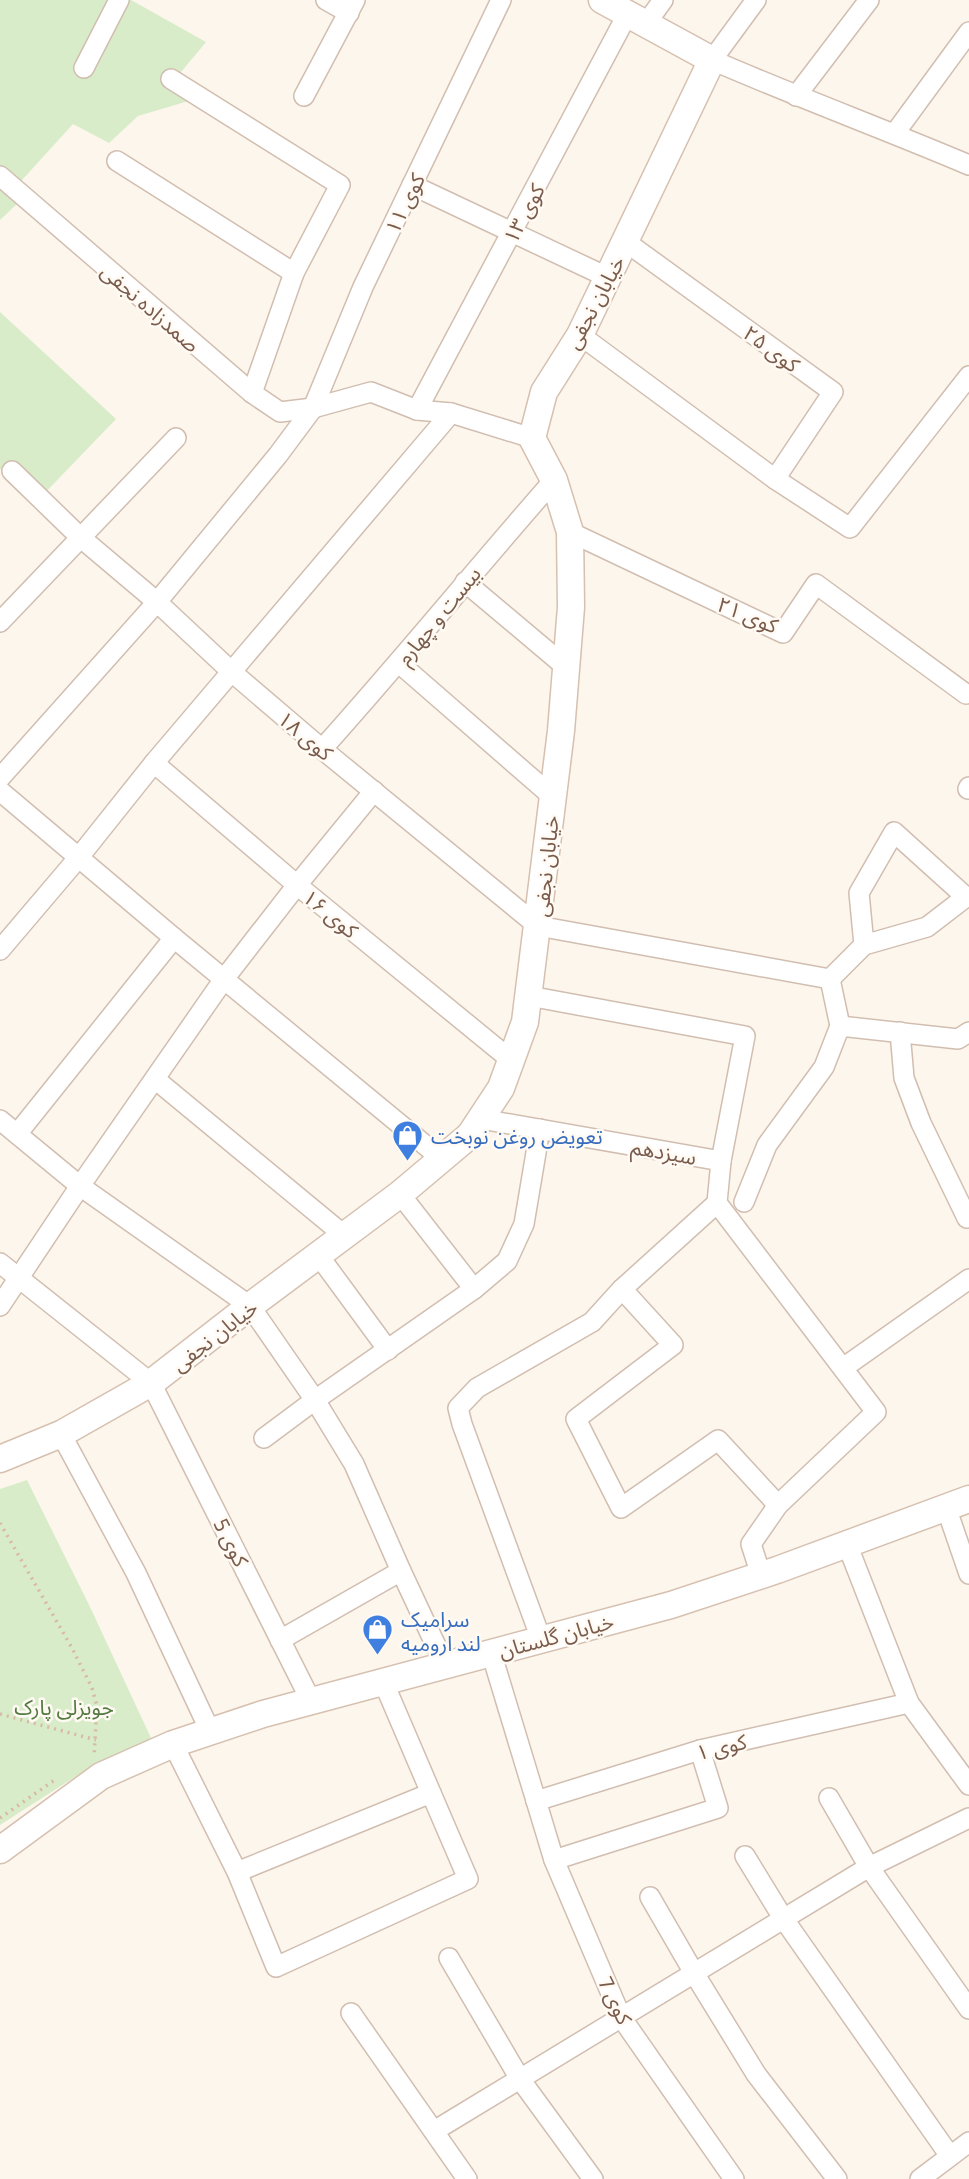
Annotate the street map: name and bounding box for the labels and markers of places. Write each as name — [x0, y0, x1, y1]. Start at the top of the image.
shop icon: تعویض روغن نوبخت — [391, 1118, 425, 1162]
place label: تعویض روغن نوبخت — [431, 1123, 603, 1149]
place label: سرامیک لند ارومیه — [401, 1606, 481, 1656]
shop icon: سرامیک لند ارومیه — [361, 1613, 395, 1657]

